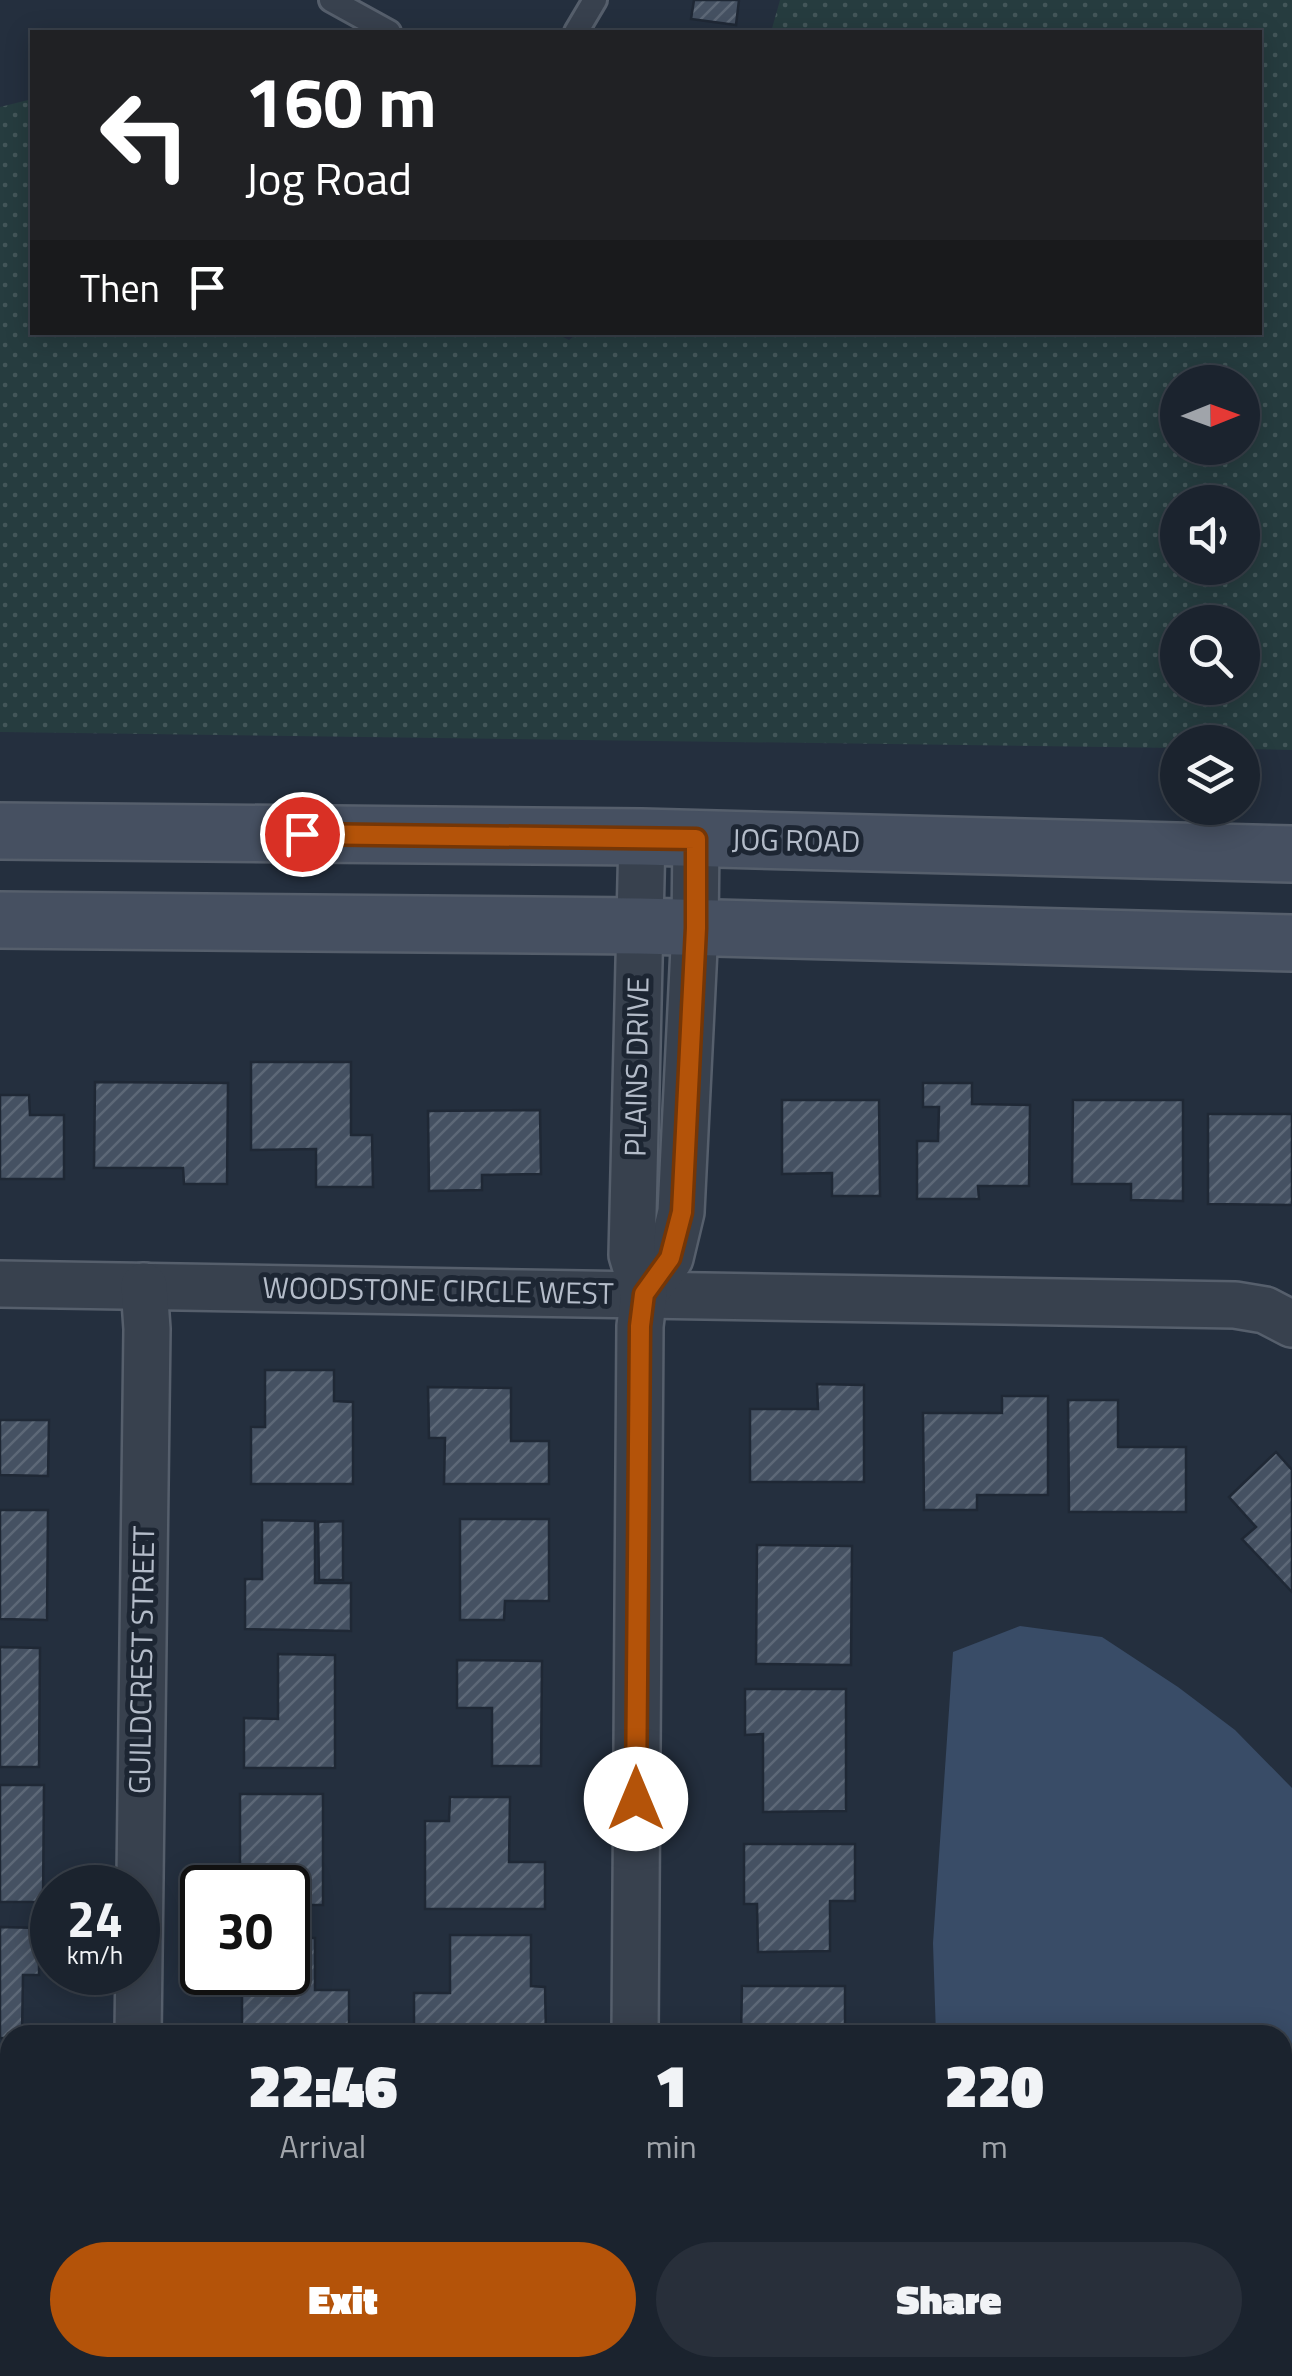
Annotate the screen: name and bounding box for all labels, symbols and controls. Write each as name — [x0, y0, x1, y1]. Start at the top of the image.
text: 160 m — [245, 48, 437, 154]
icon: left — [80, 70, 210, 200]
text: Jog Road — [245, 144, 412, 212]
text: Then — [80, 259, 160, 317]
icon: arrive — [180, 260, 235, 315]
north arrow — [1160, 365, 1260, 465]
map controls — [1160, 365, 1260, 825]
button: sound — [1160, 485, 1260, 585]
button: search — [1160, 605, 1260, 705]
button: layers — [1160, 725, 1260, 825]
pin — [260, 792, 345, 877]
icon: arrive — [275, 807, 330, 862]
street label: JOG ROAD — [731, 816, 861, 864]
street label: PLAINS DRIVE — [611, 977, 661, 1157]
street label: WOODSTONE CIRCLE WEST — [262, 1264, 614, 1316]
street label: GUILDCREST STREET — [116, 1525, 166, 1795]
position arrow — [584, 1747, 688, 1851]
speed limit sign: 30 — [180, 1865, 310, 1995]
text: 24 — [67, 1880, 123, 1956]
text: km/h — [67, 1936, 123, 1974]
text: 22:46 — [248, 2039, 397, 2130]
text: 1 — [655, 2039, 688, 2130]
text: 220 — [945, 2039, 1044, 2130]
text: Arrival — [279, 2122, 366, 2170]
text: min — [646, 2122, 697, 2170]
text: m — [981, 2122, 1008, 2170]
button: Exit — [50, 2242, 636, 2357]
button: Share — [656, 2242, 1242, 2357]

